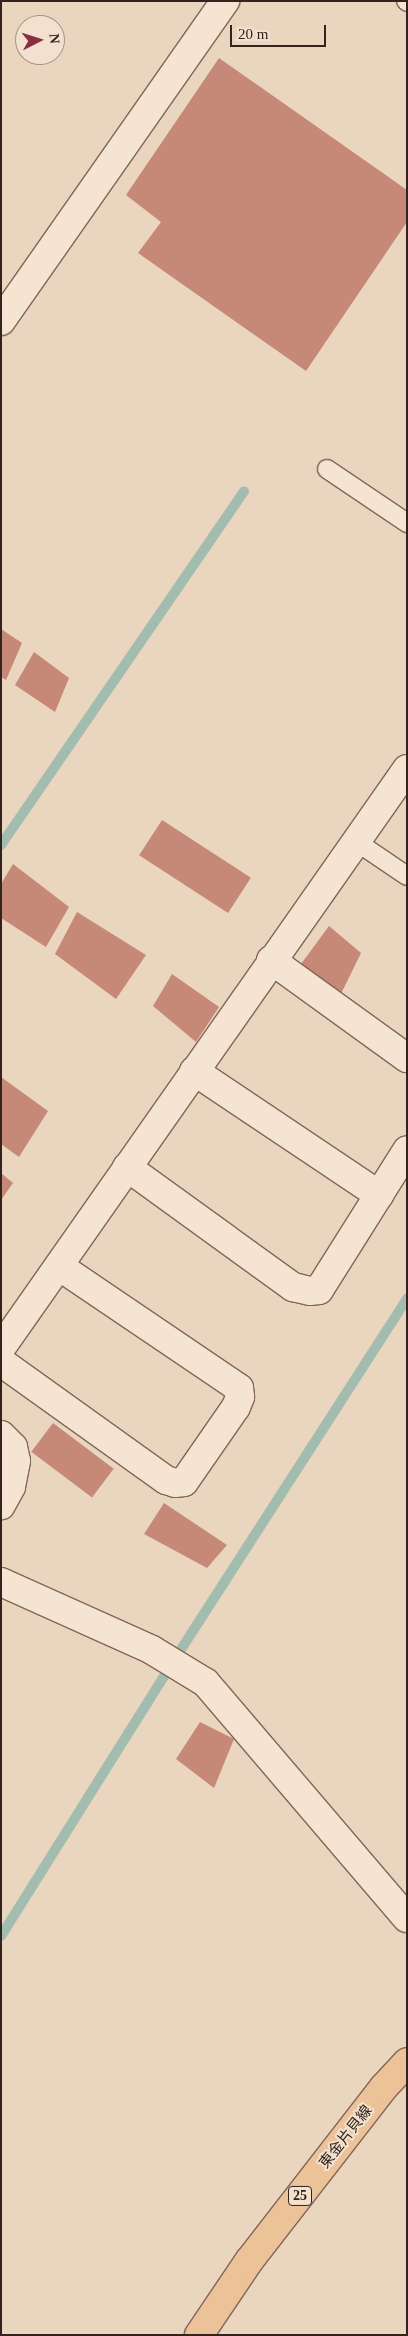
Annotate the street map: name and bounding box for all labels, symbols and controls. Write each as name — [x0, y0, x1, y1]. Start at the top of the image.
north arrow — [15, 15, 65, 65]
scale bar — [233, 15, 329, 47]
text: 20 m — [238, 26, 268, 42]
text: N — [47, 33, 62, 44]
street label: 東金片貝線 — [316, 2102, 376, 2172]
road number: 25 — [288, 2184, 312, 2208]

